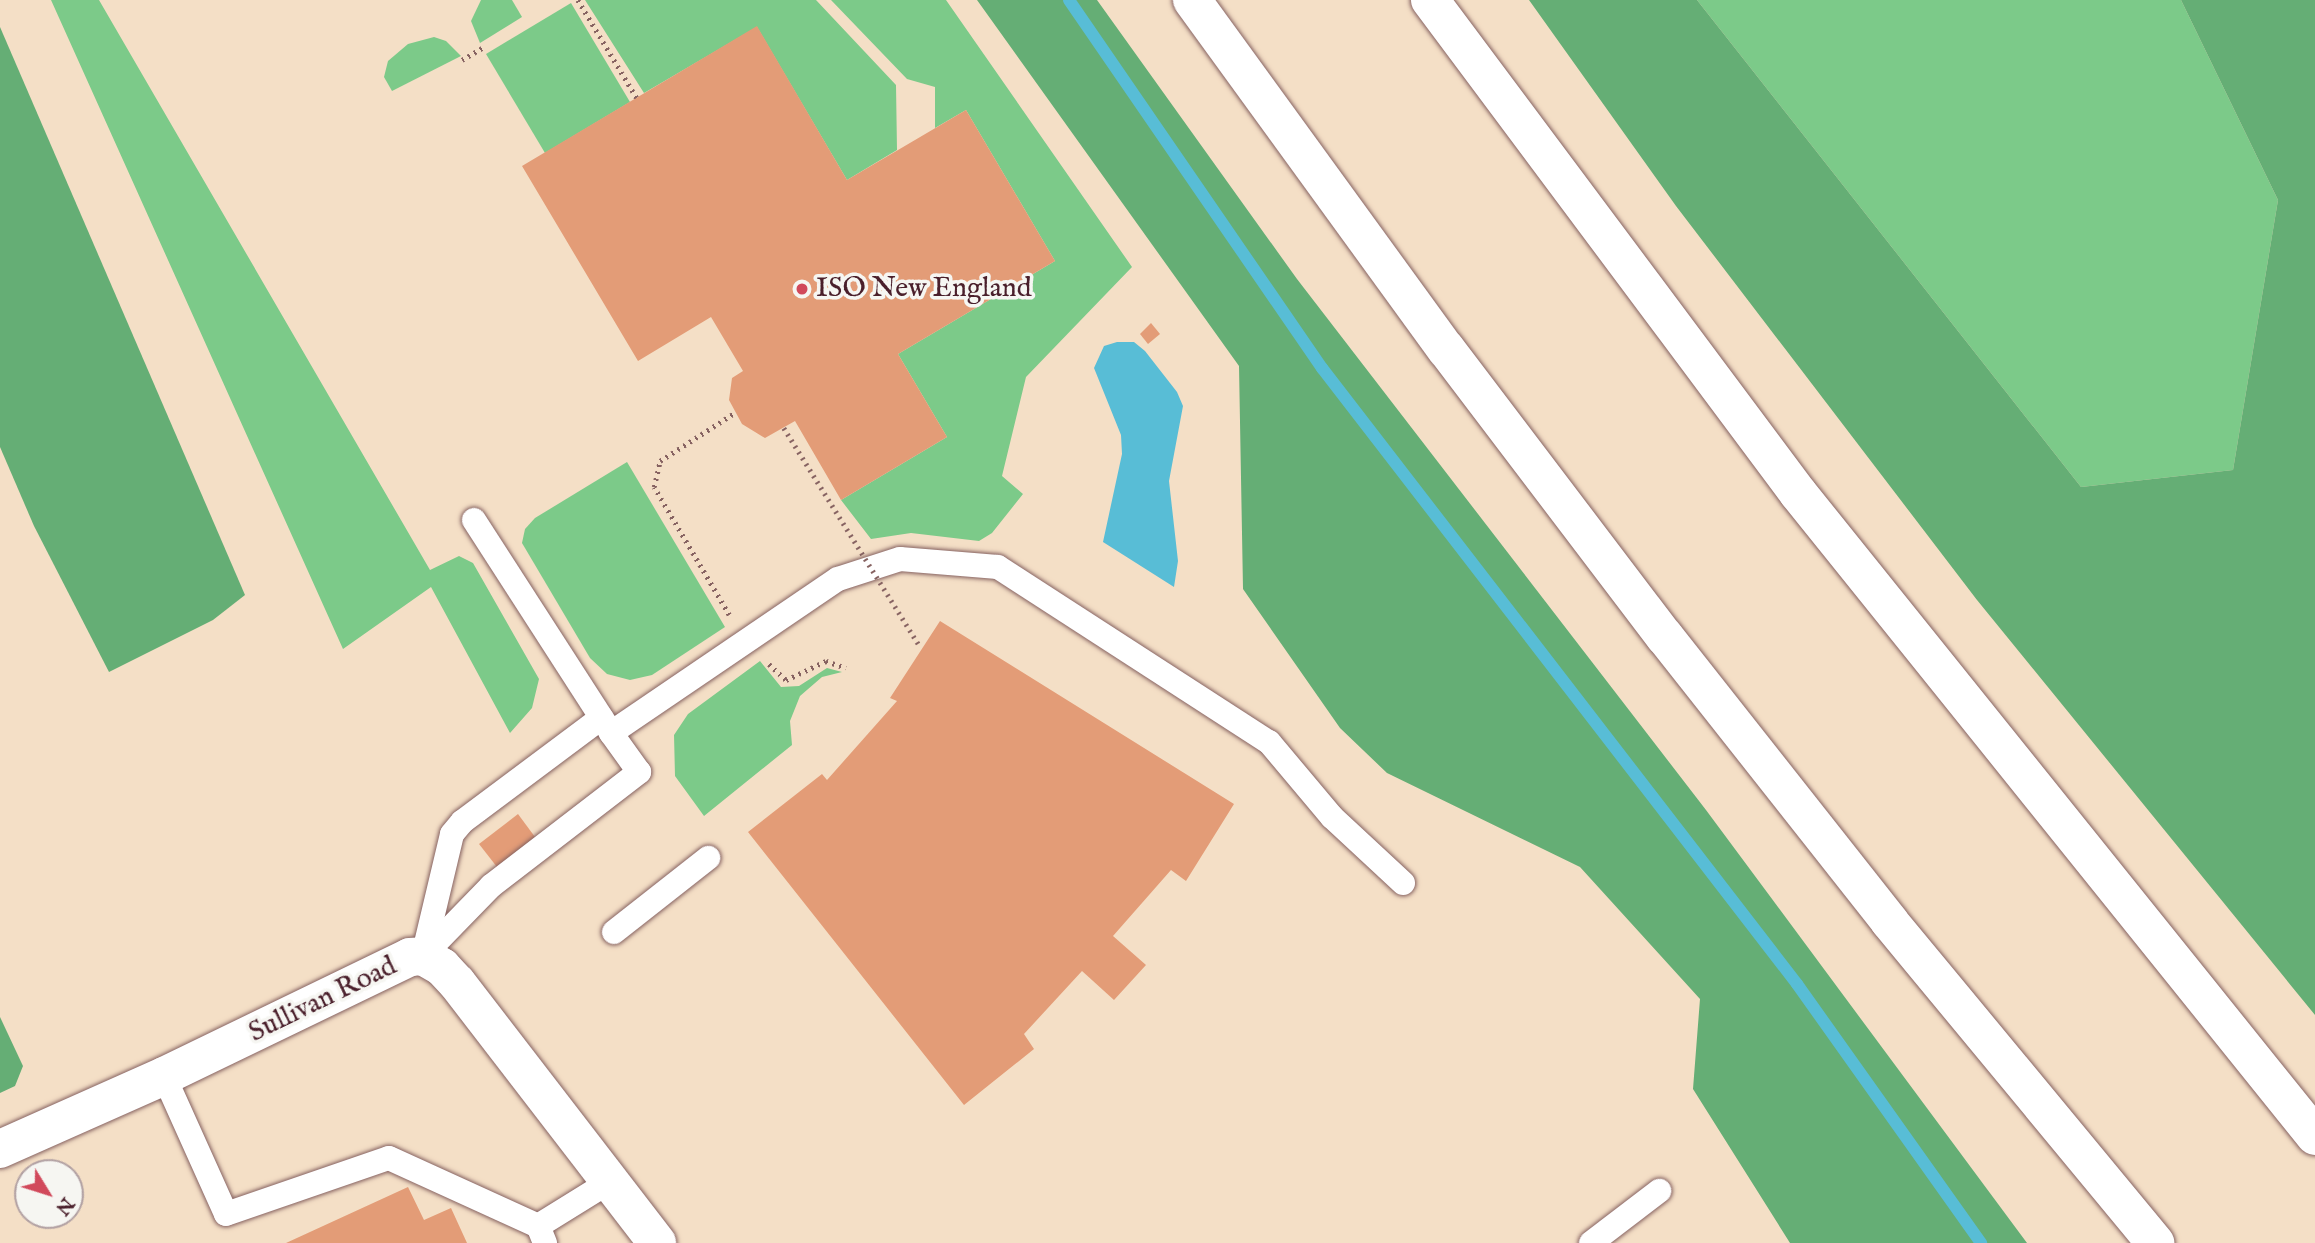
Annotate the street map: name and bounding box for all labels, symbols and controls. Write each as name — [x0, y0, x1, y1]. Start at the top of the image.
place label: ISO New England — [816, 272, 1032, 306]
marker: ISO New England — [794, 281, 810, 297]
street label: Sullivan Road — [244, 950, 402, 1050]
north arrow — [14, 1159, 84, 1229]
text: N — [49, 1192, 78, 1220]

